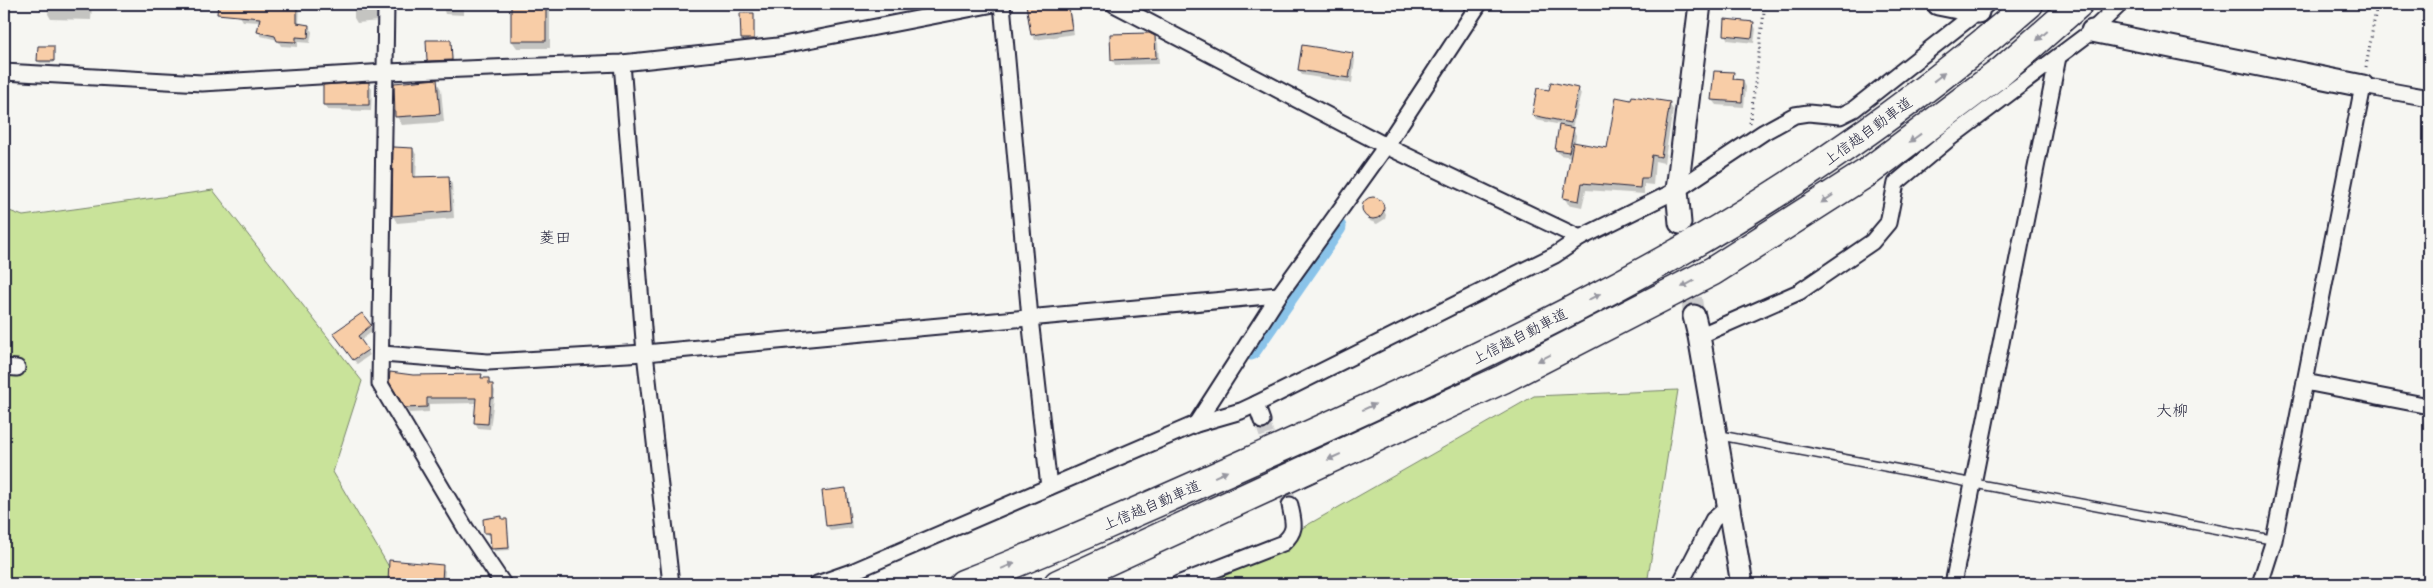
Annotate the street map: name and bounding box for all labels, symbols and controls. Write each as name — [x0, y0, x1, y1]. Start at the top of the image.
one-way arrow — [2036, 30, 2048, 42]
one-way arrow — [1932, 72, 1945, 83]
street label: 上信越自動車道 — [1818, 90, 1916, 170]
one-way arrow — [1908, 133, 1922, 143]
one-way arrow — [1820, 195, 1834, 204]
district label: 菱田 — [539, 224, 571, 248]
one-way arrow — [1681, 280, 1696, 288]
one-way arrow — [1587, 293, 1601, 301]
street label: 上信越自動車道 — [1467, 301, 1571, 369]
one-way arrow — [1537, 354, 1551, 362]
district label: 大柳 — [2156, 397, 2188, 421]
one-way arrow — [1362, 403, 1376, 411]
one-way arrow — [1327, 454, 1341, 462]
one-way arrow — [1214, 469, 1228, 477]
street label: 上信越自動車道 — [1098, 473, 1204, 535]
one-way arrow — [1000, 561, 1015, 569]

